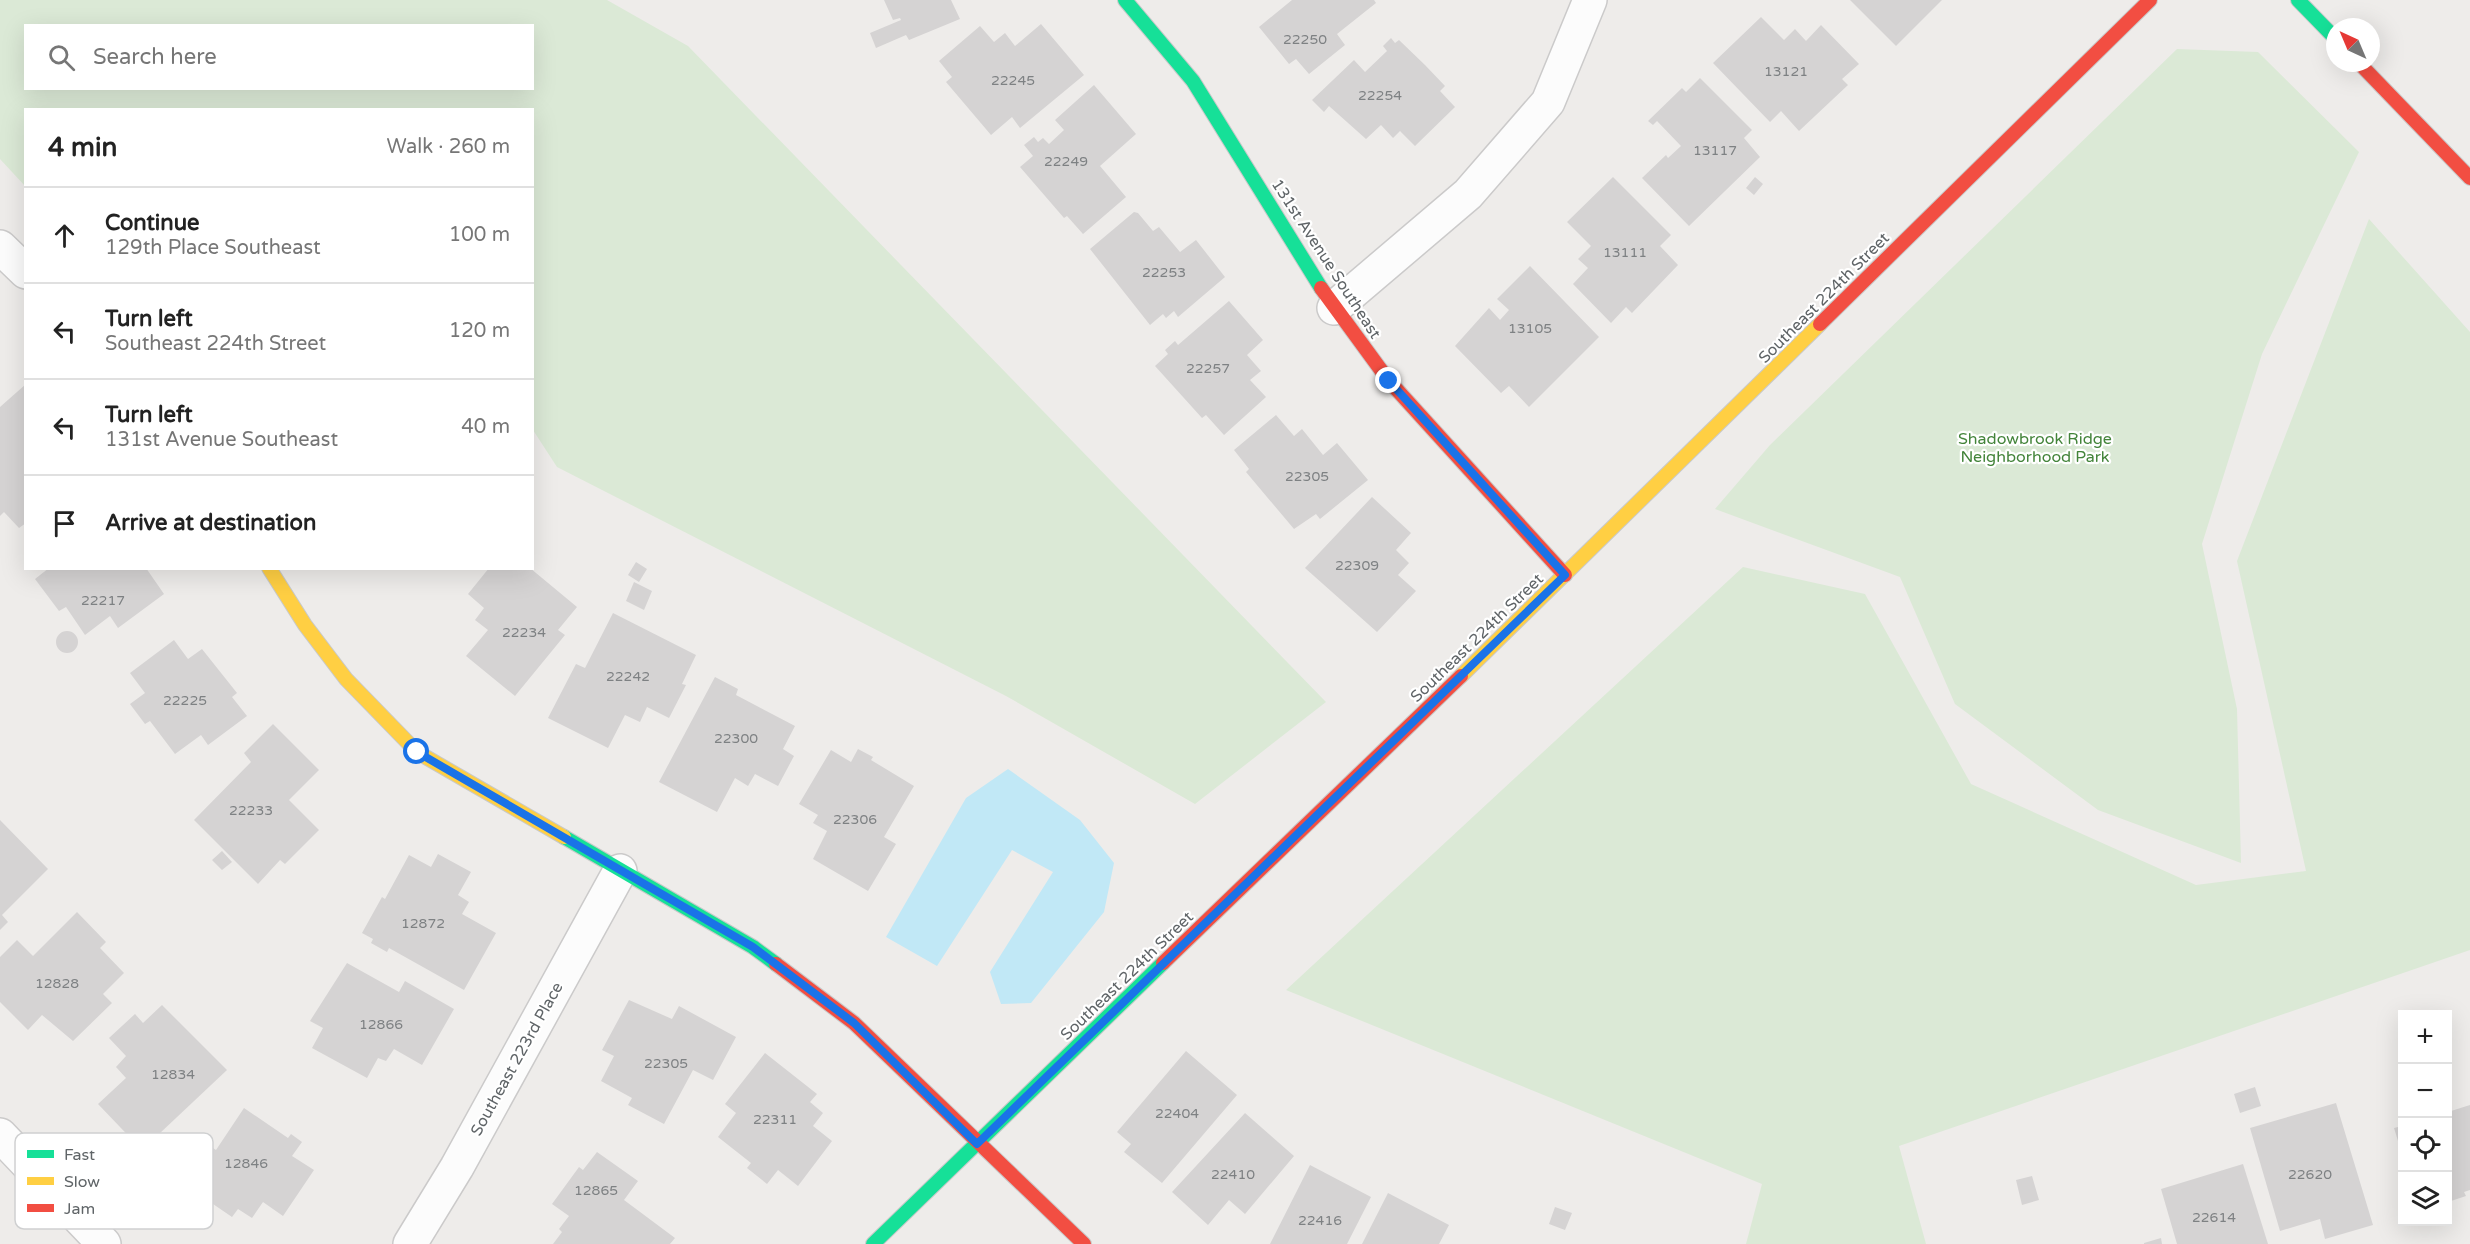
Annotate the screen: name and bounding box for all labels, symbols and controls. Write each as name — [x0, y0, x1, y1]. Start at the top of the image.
north arrow — [2326, 18, 2380, 72]
search box — [24, 24, 534, 90]
house number: 22250 — [1283, 31, 1327, 48]
icon: search — [45, 41, 78, 74]
text: Search here — [93, 44, 217, 70]
house number: 13121 — [1764, 63, 1808, 80]
house number: 22245 — [991, 72, 1035, 89]
house number: 22254 — [1358, 87, 1402, 104]
text: 4 min — [48, 132, 117, 163]
text: Walk · 260 m — [387, 135, 510, 159]
house number: 13117 — [1693, 142, 1737, 159]
house number: 22249 — [1044, 153, 1088, 170]
street label: 131st Avenue Southeast — [1267, 175, 1385, 343]
text: Continue — [105, 210, 200, 236]
icon: ahead — [48, 219, 81, 252]
text: 100 m — [449, 223, 510, 247]
street label: Southeast 224th Street — [1754, 228, 1894, 368]
text: 129th Place Southeast — [105, 236, 321, 260]
house number: 13111 — [1603, 244, 1647, 261]
house number: 22253 — [1142, 264, 1186, 281]
text: Turn left — [105, 306, 193, 332]
icon: left — [48, 315, 81, 348]
text: 120 m — [449, 319, 510, 343]
house number: 13105 — [1508, 320, 1552, 337]
text: Southeast 224th Street — [105, 332, 326, 356]
house number: 22257 — [1186, 360, 1230, 377]
route end — [1375, 367, 1401, 393]
text: Turn left — [105, 402, 193, 428]
icon: left — [48, 411, 81, 444]
text: 40 m — [461, 415, 510, 439]
text: 131st Avenue Southeast — [105, 428, 338, 452]
park label: Shadowbrook Ridge Neighborhood Park — [1958, 429, 2112, 467]
house number: 22305 — [1285, 468, 1329, 485]
icon: arrive — [48, 507, 81, 540]
text: Arrive at destination — [105, 510, 316, 536]
house number: 22309 — [1335, 557, 1379, 574]
street label: Southeast 224th Street — [1406, 569, 1548, 707]
house number: 22217 — [81, 592, 125, 609]
house number: 22234 — [502, 624, 546, 641]
house number: 22242 — [606, 668, 650, 685]
house number: 22225 — [163, 692, 207, 709]
house number: 22300 — [714, 730, 758, 747]
route start — [403, 738, 429, 764]
house number: 22233 — [229, 802, 273, 819]
house number: 22306 — [833, 811, 877, 828]
street label: Southeast 224th Street — [1056, 907, 1198, 1045]
house number: 12872 — [401, 915, 445, 932]
house number: 12828 — [35, 975, 79, 992]
street label: Southeast 223rd Place — [466, 979, 568, 1139]
map controls — [2398, 1010, 2452, 1226]
button: + — [2398, 1010, 2452, 1064]
house number: 12866 — [359, 1016, 403, 1033]
house number: 22305 — [644, 1055, 688, 1072]
button: − — [2398, 1064, 2452, 1118]
house number: 12834 — [151, 1066, 195, 1083]
house number: 22404 — [1155, 1105, 1199, 1122]
house number: 22311 — [753, 1111, 797, 1128]
button: locate — [2398, 1118, 2452, 1172]
legend — [15, 1133, 213, 1229]
text: Fast — [64, 1145, 95, 1165]
house number: 12846 — [224, 1155, 268, 1172]
house number: 22410 — [1211, 1166, 1255, 1183]
house number: 22620 — [2288, 1166, 2332, 1183]
text: Slow — [64, 1172, 100, 1192]
button: layers — [2398, 1172, 2452, 1226]
house number: 12865 — [574, 1182, 618, 1199]
text: Jam — [64, 1199, 95, 1219]
house number: 22614 — [2192, 1209, 2236, 1226]
house number: 22416 — [1298, 1212, 1342, 1229]

